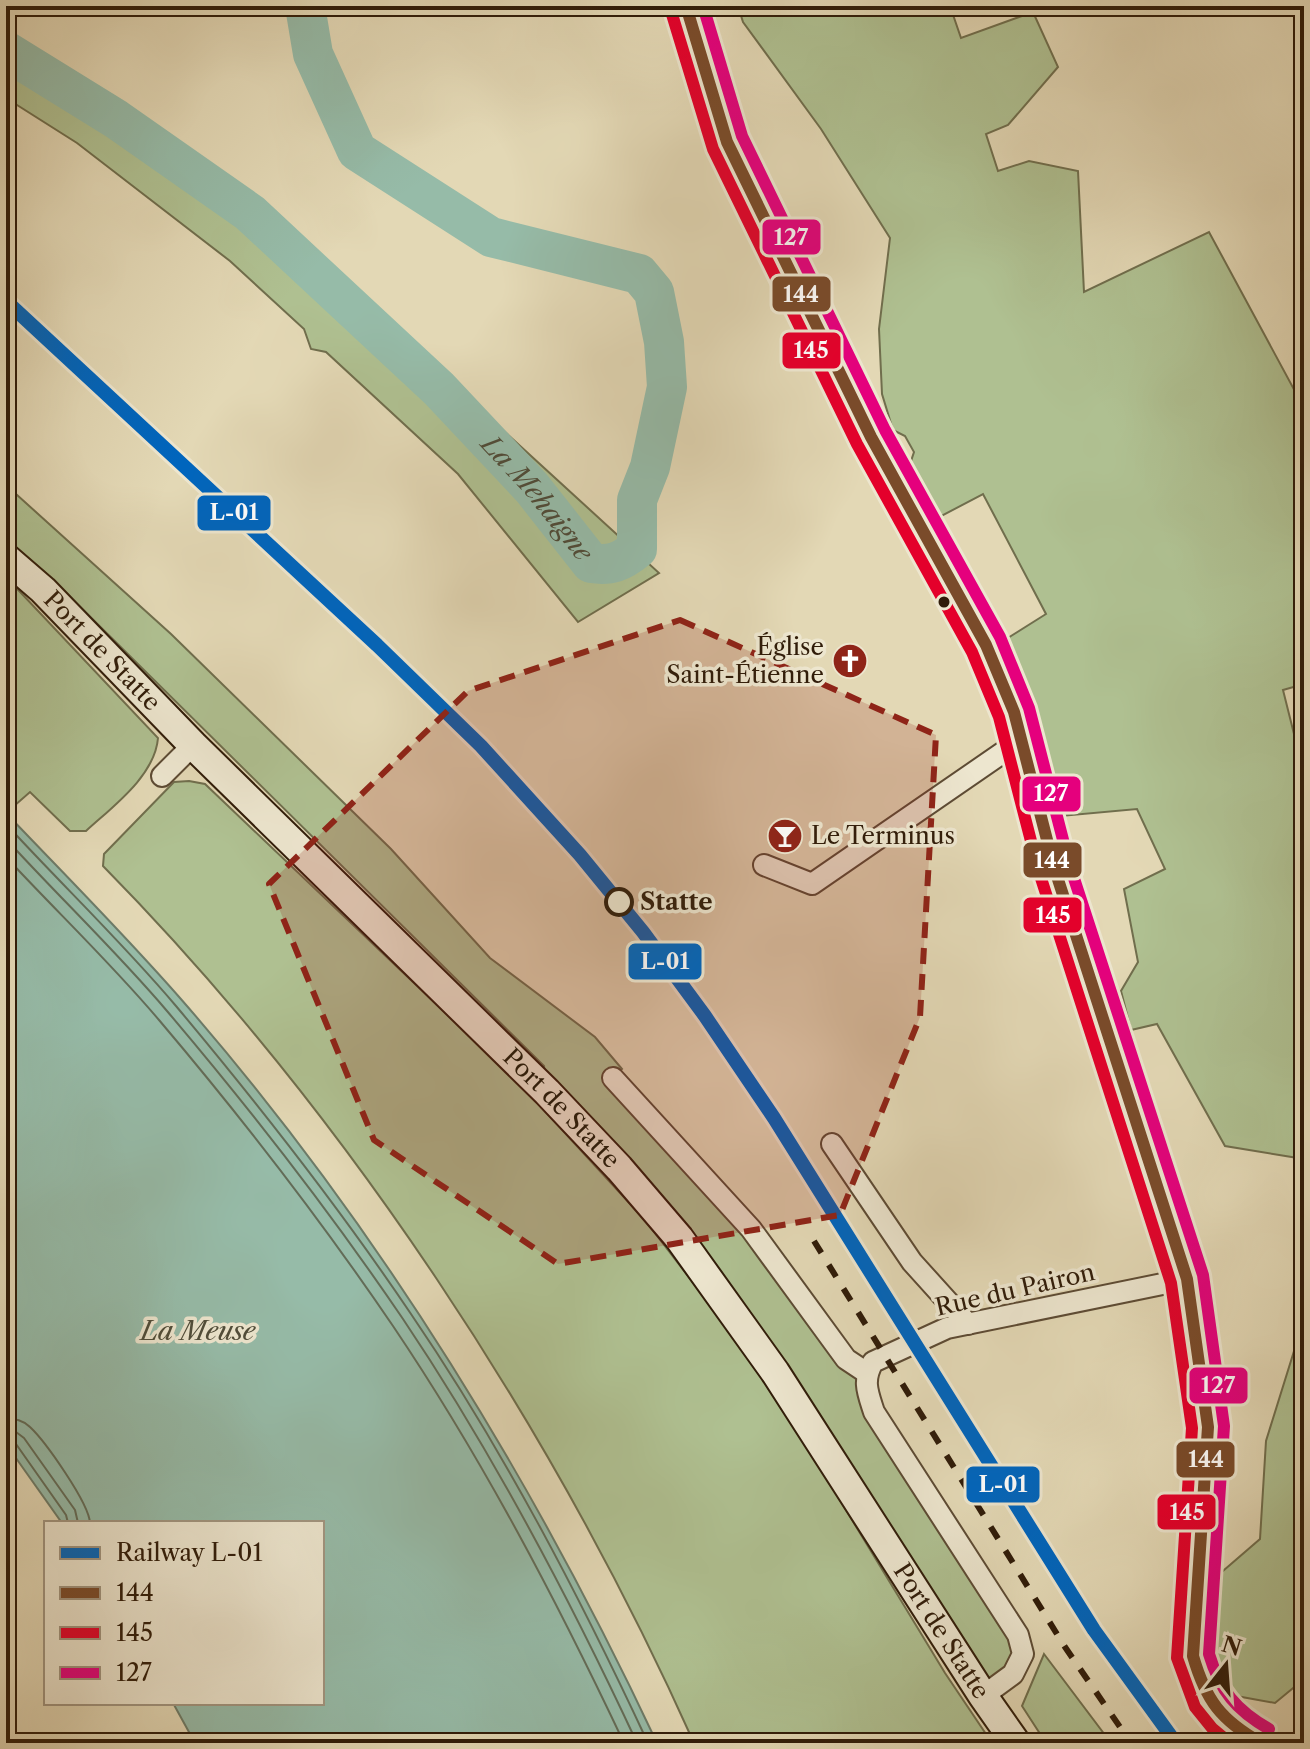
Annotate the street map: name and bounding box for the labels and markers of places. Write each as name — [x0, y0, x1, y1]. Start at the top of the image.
unlabelled marker — [936, 594, 952, 610]
place label: Église Saint-Étienne — [666, 632, 824, 689]
church icon: Église Saint-Étienne — [831, 642, 869, 680]
bar icon: Le Terminus — [766, 817, 804, 855]
place label: Le Terminus — [811, 821, 955, 850]
place label: Statte — [640, 887, 713, 916]
marker: Statte — [605, 888, 633, 916]

